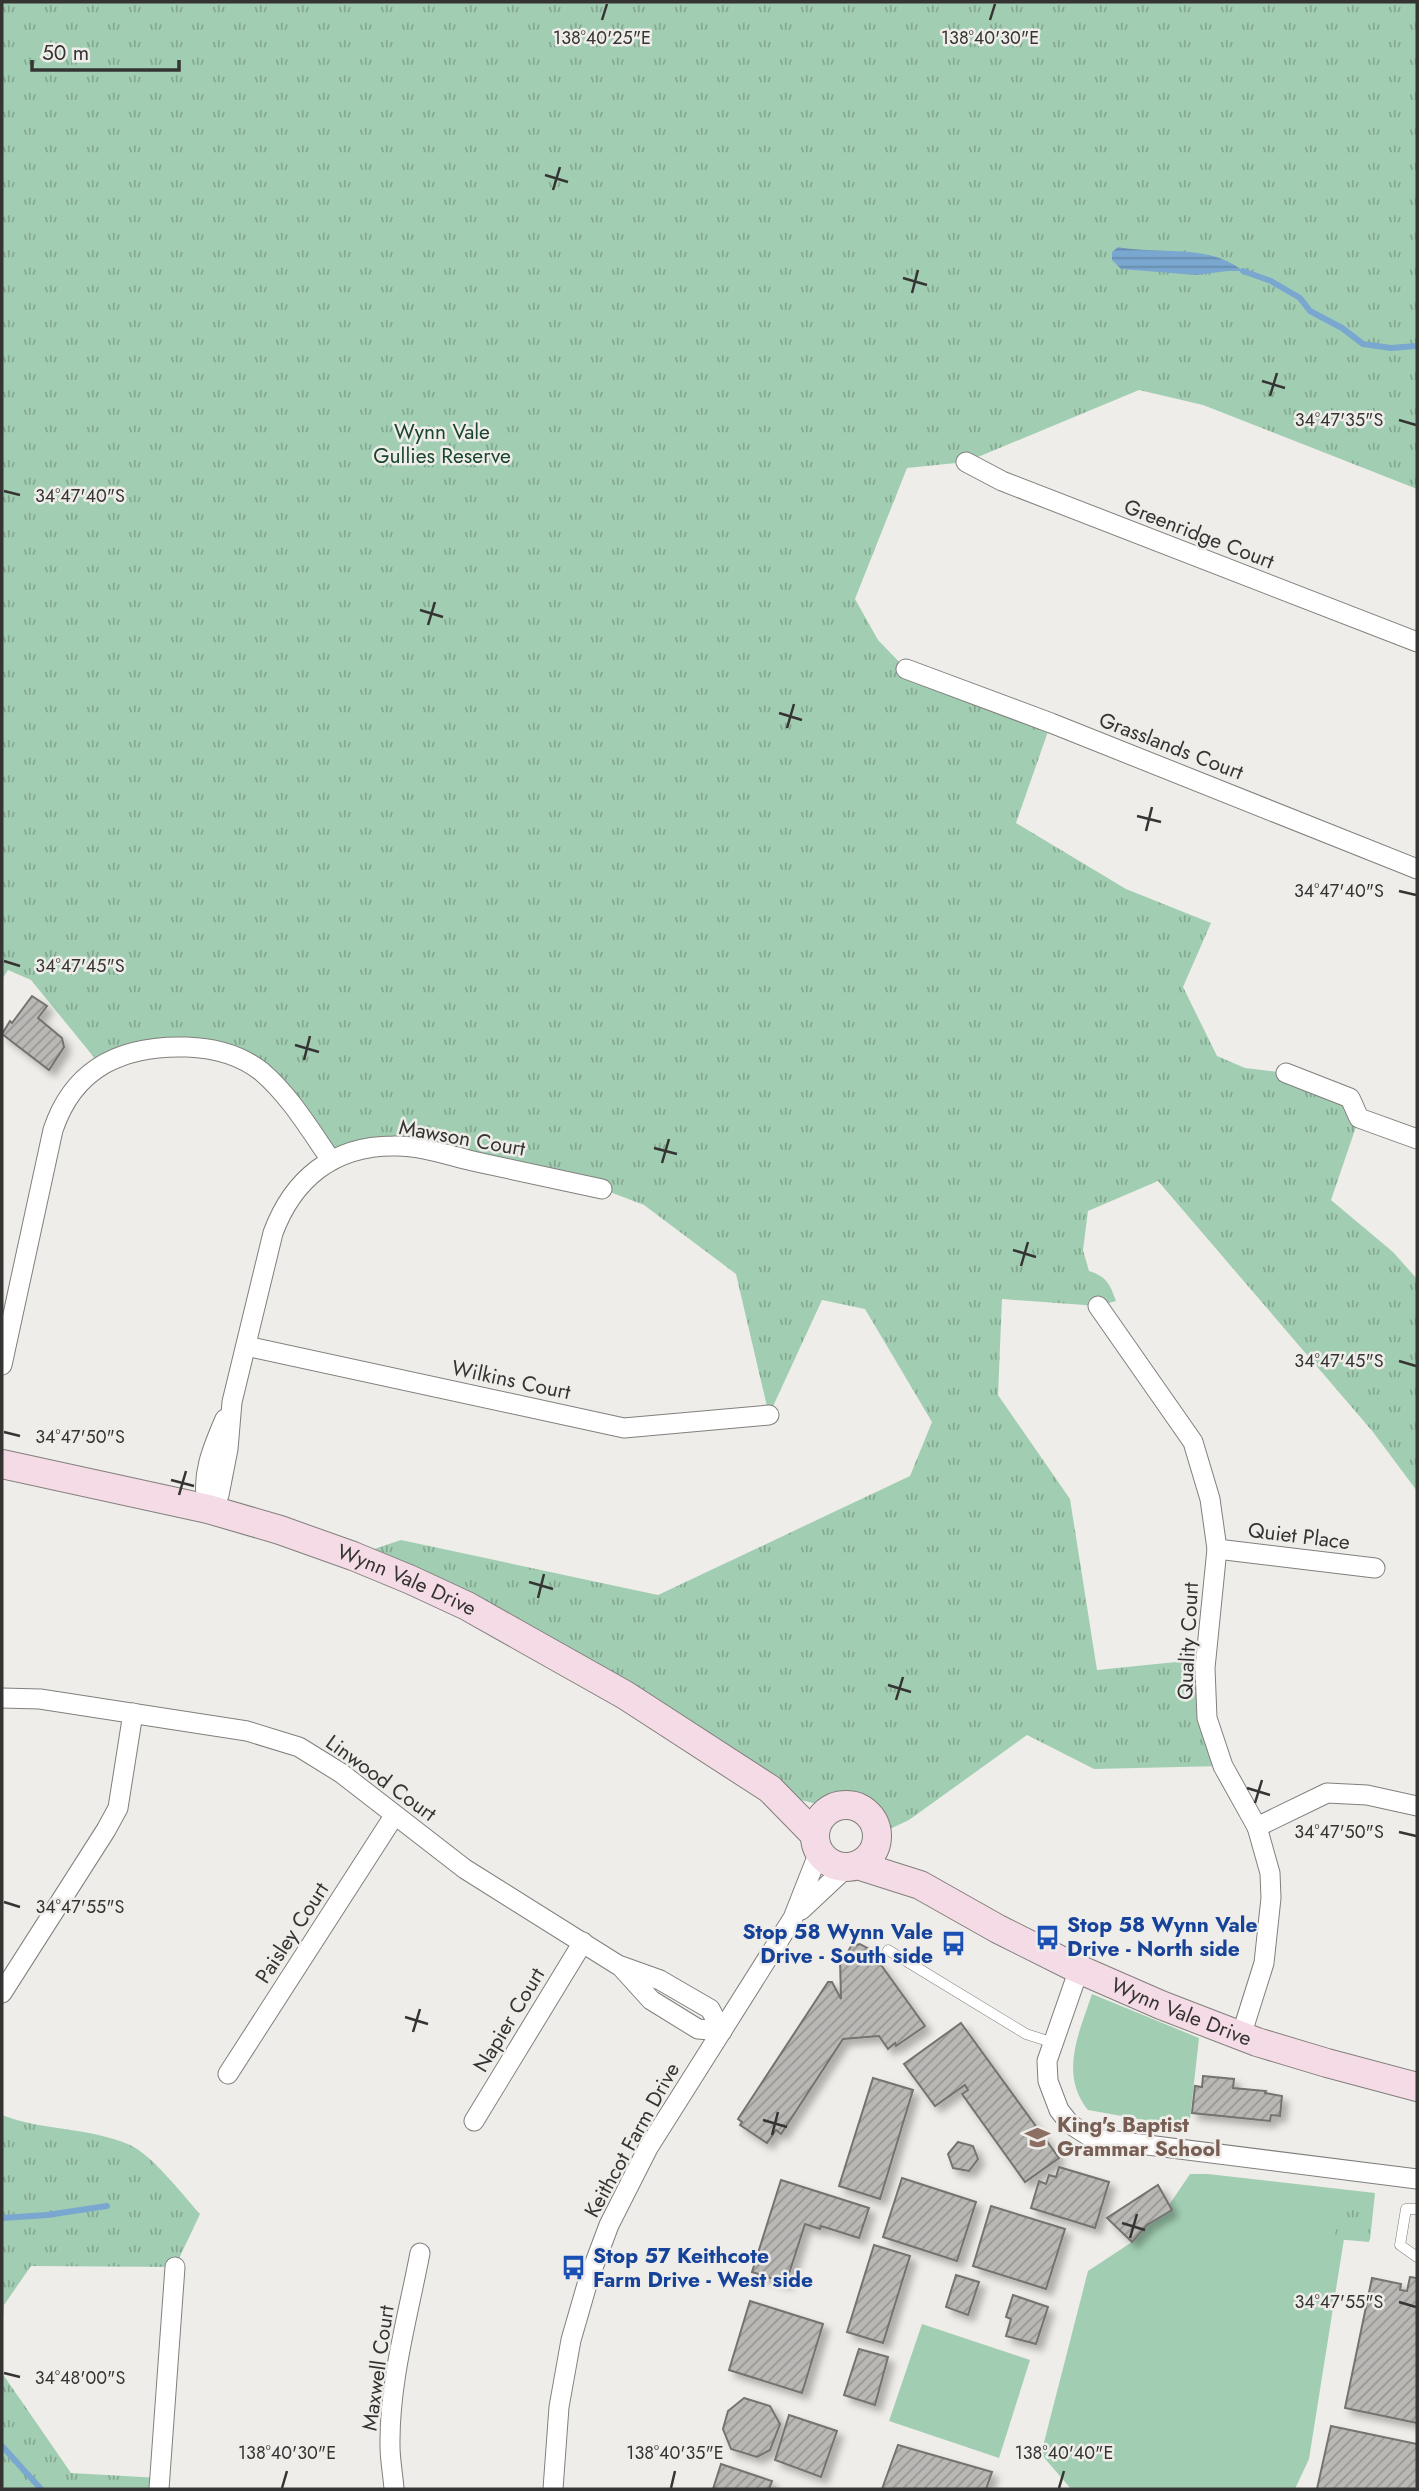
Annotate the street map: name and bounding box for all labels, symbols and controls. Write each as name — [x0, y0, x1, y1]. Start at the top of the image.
text: 138°40'25"E — [553, 25, 651, 51]
text: 138°40'30"E — [941, 25, 1039, 51]
scale bar — [32, 28, 178, 72]
text: 50 m — [42, 38, 89, 68]
text: 34°47'35"S — [1295, 407, 1383, 433]
park label: Wynn Vale Gullies Reserve — [373, 417, 511, 471]
text: 34°47'40"S — [35, 483, 125, 509]
street label: Greenridge Court — [1120, 492, 1278, 576]
street label: Grasslands Court — [1095, 705, 1247, 787]
text: 34°47'40"S — [1294, 878, 1384, 904]
text: 34°47'45"S — [35, 953, 125, 979]
street label: Mawson Court — [397, 1112, 527, 1164]
text: 34°47'45"S — [1294, 1348, 1384, 1374]
street label: Wilkins Court — [449, 1353, 573, 1407]
text: 34°47'50"S — [35, 1424, 125, 1450]
street label: Quiet Place — [1246, 1515, 1352, 1557]
street label: Wynn Vale Drive — [333, 1537, 482, 1623]
street label: Quality Court — [1170, 1581, 1206, 1701]
street label: Linwood Court — [320, 1728, 442, 1828]
text: 34°47'50"S — [1294, 1819, 1384, 1845]
street label: Paisley Court — [248, 1877, 336, 1989]
text: 34°47'55"S — [36, 1894, 125, 1920]
place label: Stop 58 Wynn Vale Drive - North side — [1067, 1910, 1258, 1964]
place label: Stop 58 Wynn Vale Drive - South side — [742, 1917, 933, 1971]
bus stop icon: Stop 58 Wynn Vale Drive - North side — [1033, 1923, 1061, 1951]
bus stop icon: Stop 58 Wynn Vale Drive - South side — [939, 1930, 967, 1958]
street label: Napier Court — [466, 1962, 552, 2078]
street label: Wynn Vale Drive — [1106, 1970, 1256, 2054]
street label: Keithcot Farm Drive — [577, 2057, 687, 2223]
place label: King's Baptist Grammar School — [1057, 2110, 1221, 2164]
school or university icon: King's Baptist Grammar School — [1023, 2123, 1051, 2151]
place label: Stop 57 Keithcote Farm Drive - West side — [593, 2241, 813, 2295]
bus stop icon: Stop 57 Keithcote Farm Drive - West side — [559, 2254, 587, 2282]
text: 34°47'55"S — [1295, 2289, 1384, 2315]
street label: Maxwell Court — [354, 2303, 402, 2433]
text: 34°48'00"S — [35, 2365, 125, 2391]
text: 138°40'30"E — [238, 2440, 336, 2466]
text: 138°40'35"E — [626, 2440, 724, 2466]
text: 138°40'40"E — [1015, 2440, 1113, 2466]

